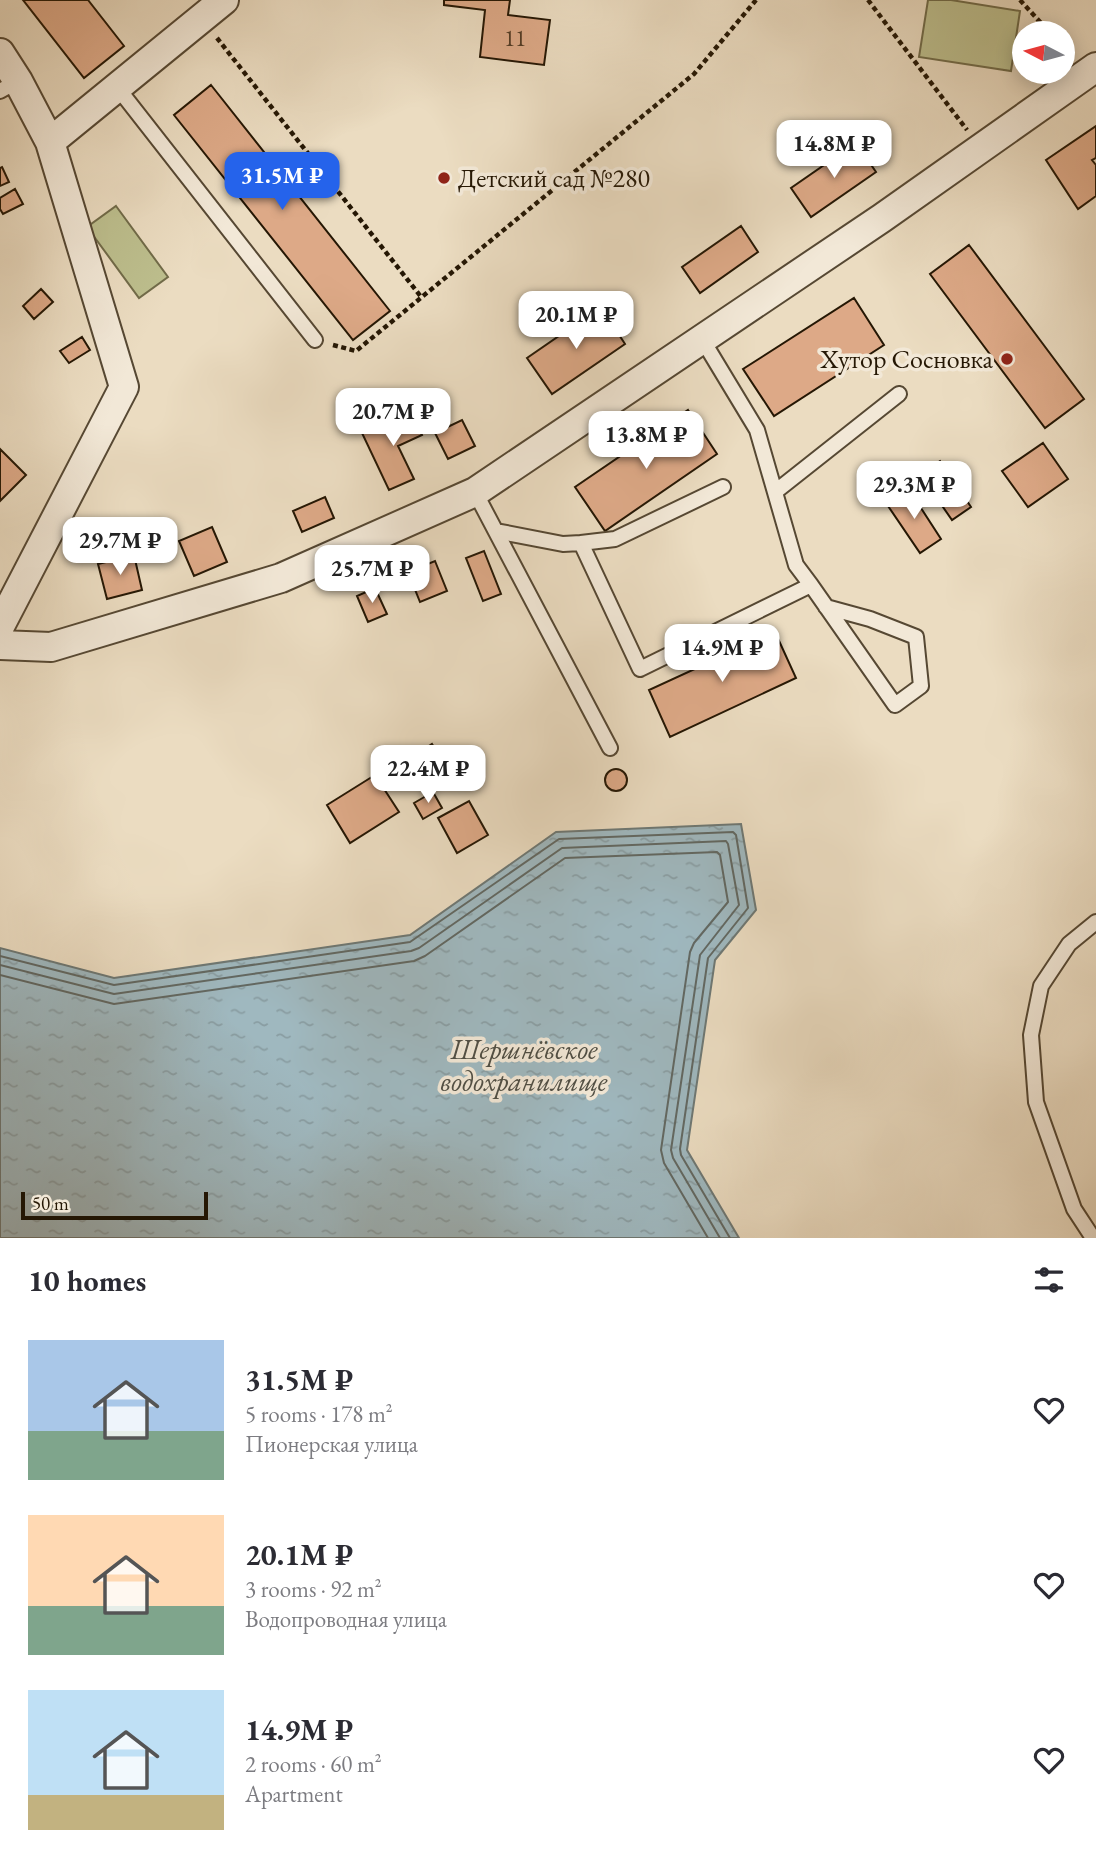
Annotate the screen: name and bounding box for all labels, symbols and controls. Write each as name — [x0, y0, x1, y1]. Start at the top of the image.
north arrow — [1012, 21, 1074, 84]
map controls — [1012, 21, 1075, 84]
house number: 11 — [504, 23, 526, 53]
pin: 14.8M ₽ — [769, 120, 899, 180]
text: 14.8M ₽ — [793, 128, 875, 158]
pin: 31.5M ₽ — [217, 152, 347, 212]
text: 31.5M ₽ — [241, 160, 323, 190]
place label: Детский сад №280 — [458, 161, 650, 195]
marker: Детский сад №280 — [436, 170, 452, 186]
pin: 20.1M ₽ — [511, 292, 641, 351]
text: 20.1M ₽ — [535, 299, 617, 329]
place label: Хутор Сосновка — [819, 342, 994, 376]
marker: Хутор Сосновка — [999, 351, 1015, 367]
pin: 20.7M ₽ — [328, 388, 458, 448]
text: 20.7M ₽ — [352, 396, 434, 426]
pin: 13.8M ₽ — [581, 412, 711, 471]
text: 13.8M ₽ — [605, 419, 687, 449]
pin: 29.3M ₽ — [849, 462, 979, 521]
text: 29.3M ₽ — [873, 469, 955, 499]
pin: 29.7M ₽ — [55, 518, 185, 577]
text: 29.7M ₽ — [79, 525, 161, 555]
pin: 25.7M ₽ — [307, 546, 437, 605]
text: 25.7M ₽ — [331, 553, 413, 583]
pin: 14.9M ₽ — [657, 624, 787, 684]
text: 14.9M ₽ — [681, 632, 763, 662]
pin: 22.4M ₽ — [363, 746, 493, 805]
text: 22.4M ₽ — [387, 753, 469, 783]
water label: Шершнёвское водохранилище — [441, 1031, 608, 1099]
scale bar — [21, 1189, 208, 1221]
text: 50 m — [32, 1191, 69, 1216]
text: 10 homes — [28, 1261, 146, 1300]
icon: filters — [1030, 1261, 1068, 1299]
text: 31.5M ₽ — [245, 1360, 353, 1399]
icon: home — [84, 1368, 168, 1452]
icon: heart — [1030, 1391, 1068, 1429]
text: 5 rooms · 178 m² — [245, 1399, 393, 1429]
text: Пионерская улица — [245, 1429, 418, 1459]
text: 20.1M ₽ — [245, 1535, 353, 1574]
icon: home — [84, 1543, 168, 1627]
icon: heart — [1030, 1566, 1068, 1604]
text: 3 rooms · 92 m² — [245, 1574, 382, 1604]
text: Водопроводная улица — [245, 1604, 447, 1634]
text: 14.9M ₽ — [245, 1710, 353, 1749]
icon: home — [84, 1718, 168, 1802]
icon: heart — [1030, 1741, 1068, 1779]
text: 2 rooms · 60 m² — [245, 1749, 382, 1779]
text: Apartment — [245, 1779, 343, 1809]

